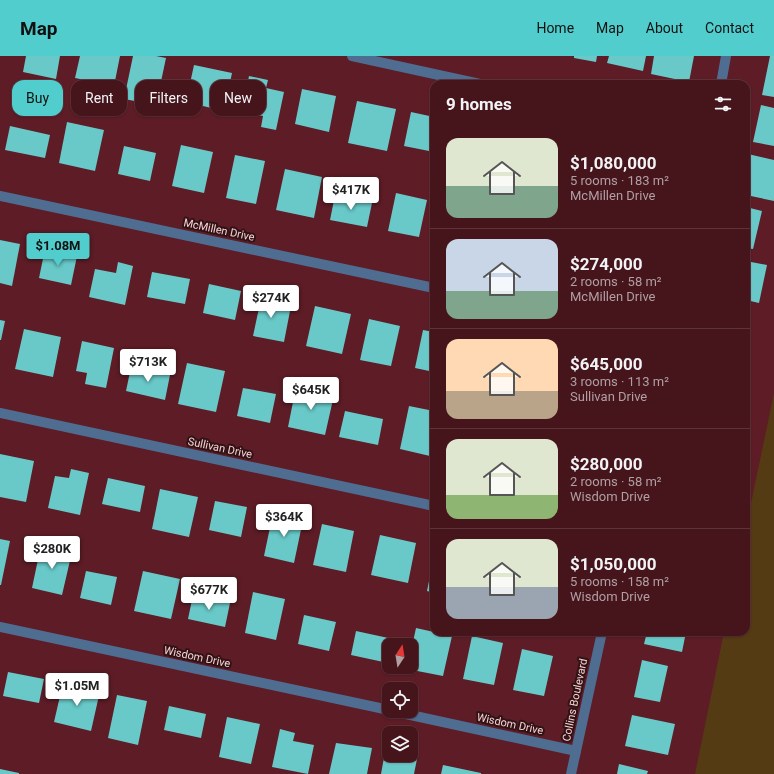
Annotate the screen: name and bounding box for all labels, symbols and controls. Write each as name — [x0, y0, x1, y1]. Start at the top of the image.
text: Map — [20, 17, 58, 40]
text: Home — [536, 20, 574, 36]
text: Map — [596, 20, 624, 36]
text: About — [646, 20, 683, 36]
text: Contact — [705, 20, 754, 36]
chip: Buy — [12, 80, 63, 116]
chip: Rent — [71, 80, 127, 116]
chip: Filters — [135, 80, 202, 116]
chip: New — [210, 80, 266, 116]
icon: filters — [712, 93, 734, 115]
text: 9 homes — [446, 94, 512, 114]
text: $1,080,000 — [570, 153, 656, 173]
icon: home — [478, 154, 526, 202]
text: 5 rooms · 183 m² — [570, 173, 669, 188]
pin: $417K — [323, 177, 379, 211]
text: $417K — [332, 182, 370, 197]
text: McMillen Drive — [570, 188, 656, 203]
street label: McMillen Drive — [182, 216, 256, 244]
pin: $1.08M — [25, 233, 91, 267]
text: $1.08M — [36, 238, 81, 253]
text: $274,000 — [570, 254, 642, 274]
icon: home — [478, 255, 526, 303]
text: 2 rooms · 58 m² — [570, 274, 662, 289]
pin: $274K — [243, 285, 299, 319]
text: McMillen Drive — [570, 289, 656, 304]
text: $274K — [252, 290, 290, 305]
pin: $713K — [120, 349, 176, 383]
text: $713K — [129, 354, 167, 369]
text: $645,000 — [570, 354, 642, 374]
icon: home — [478, 355, 526, 403]
text: 3 rooms · 113 m² — [570, 374, 669, 389]
pin: $645K — [283, 377, 339, 411]
text: $645K — [292, 382, 330, 397]
text: Sullivan Drive — [570, 389, 647, 404]
street label: Sullivan Drive — [187, 435, 253, 461]
text: $280,000 — [570, 454, 642, 474]
icon: home — [478, 455, 526, 503]
text: 2 rooms · 58 m² — [570, 474, 662, 489]
text: Wisdom Drive — [570, 489, 650, 504]
pin: $364K — [256, 504, 312, 538]
text: $364K — [265, 509, 303, 524]
pin: $280K — [24, 536, 80, 570]
text: $280K — [33, 541, 71, 556]
text: $1,050,000 — [570, 554, 656, 574]
icon: home — [478, 555, 526, 603]
text: 5 rooms · 158 m² — [570, 574, 669, 589]
pin: $677K — [181, 577, 237, 611]
text: $677K — [190, 582, 228, 597]
text: Wisdom Drive — [570, 589, 650, 604]
north arrow — [382, 638, 418, 674]
map controls — [382, 638, 418, 762]
street label: Wisdom Drive — [163, 644, 232, 670]
street label: Collins Boulevard — [560, 657, 590, 743]
pin: $1.05M — [44, 673, 110, 707]
text: $1.05M — [55, 678, 100, 693]
button: locate — [382, 682, 418, 718]
street label: Wisdom Drive — [476, 711, 545, 737]
button: layers — [382, 726, 418, 762]

